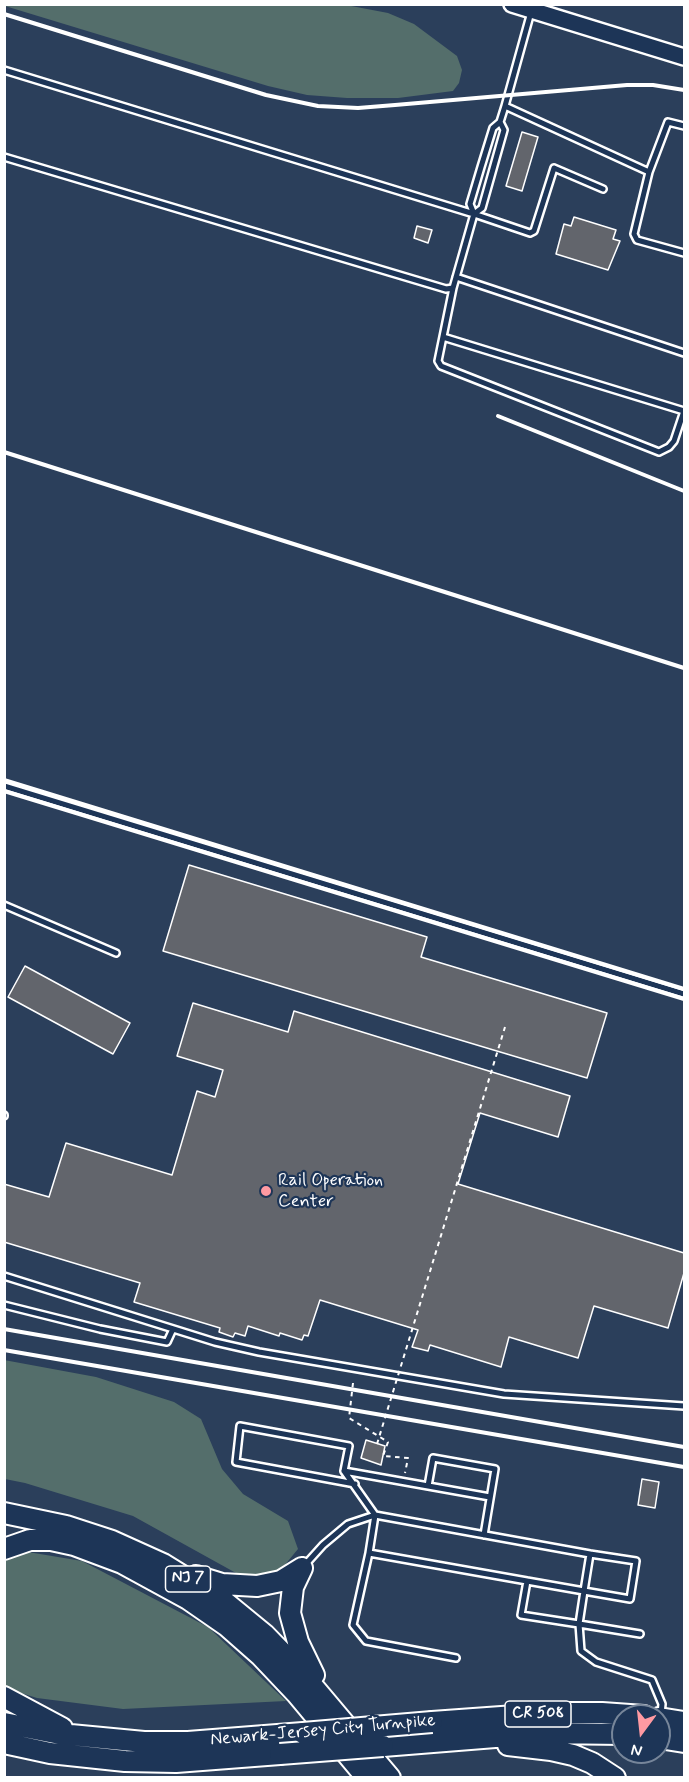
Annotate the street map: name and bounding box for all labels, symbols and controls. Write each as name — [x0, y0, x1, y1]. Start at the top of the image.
place label: Rail Operation Center — [278, 1170, 383, 1212]
marker: Rail Operation Center — [259, 1184, 273, 1198]
road number: NJ 7 — [166, 1566, 210, 1592]
road number: CR 508 — [505, 1701, 571, 1727]
north arrow — [611, 1704, 671, 1764]
street label: Newark-Jersey City Turnpike — [209, 1710, 437, 1752]
text: N — [629, 1738, 645, 1761]

